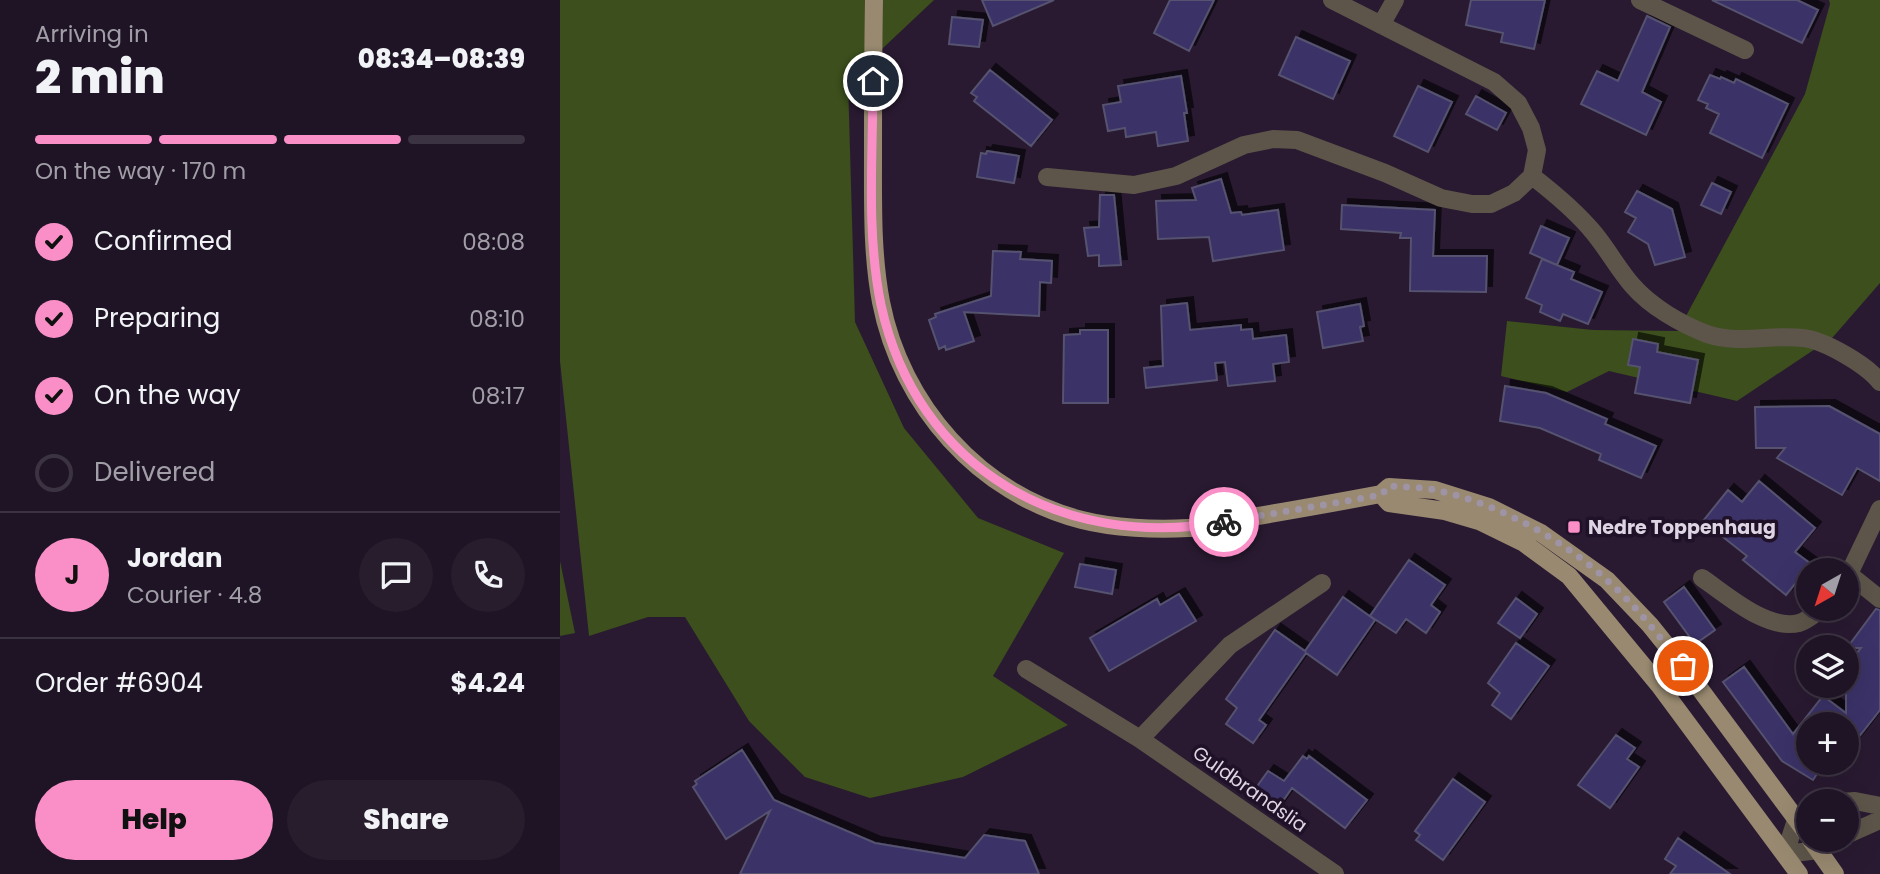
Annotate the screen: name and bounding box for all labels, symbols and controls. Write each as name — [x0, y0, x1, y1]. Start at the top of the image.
text: Arriving in — [35, 18, 149, 50]
text: 08:34–08:39 — [358, 41, 525, 77]
text: 2 min — [35, 45, 165, 109]
pin — [843, 51, 903, 111]
icon: home — [854, 62, 892, 100]
text: On the way · 170 m — [35, 155, 246, 187]
icon: check — [35, 223, 73, 261]
text: Confirmed — [94, 223, 232, 259]
text: 08:08 — [462, 226, 525, 258]
icon: check — [35, 300, 73, 338]
text: Preparing — [94, 300, 220, 336]
text: 08:10 — [469, 303, 525, 335]
icon: check — [35, 377, 73, 415]
text: On the way — [94, 377, 241, 413]
text: 08:17 — [471, 380, 525, 412]
text: Delivered — [94, 454, 215, 490]
courier — [1189, 487, 1259, 557]
icon: bike — [1205, 503, 1243, 541]
place label: Nedre Toppenhaug — [1588, 514, 1776, 541]
marker: Nedre Toppenhaug — [1566, 519, 1582, 535]
button: chat — [359, 538, 433, 612]
button: phone — [451, 538, 525, 612]
text: Jordan — [127, 540, 223, 576]
text: J — [64, 557, 80, 593]
north arrow — [1796, 558, 1858, 621]
map controls — [1796, 558, 1859, 852]
text: Courier · 4.8 — [127, 579, 262, 611]
button: layers — [1796, 635, 1859, 698]
pin — [1653, 636, 1713, 696]
icon: bag — [1664, 647, 1702, 685]
text: Order #6904 — [35, 665, 203, 701]
text: $4.24 — [451, 665, 525, 701]
button: + — [1796, 712, 1859, 775]
street label: Guldbrandslia — [1187, 739, 1313, 839]
button: Help — [35, 780, 273, 860]
button: Share — [287, 780, 525, 860]
button: − — [1796, 789, 1859, 852]

